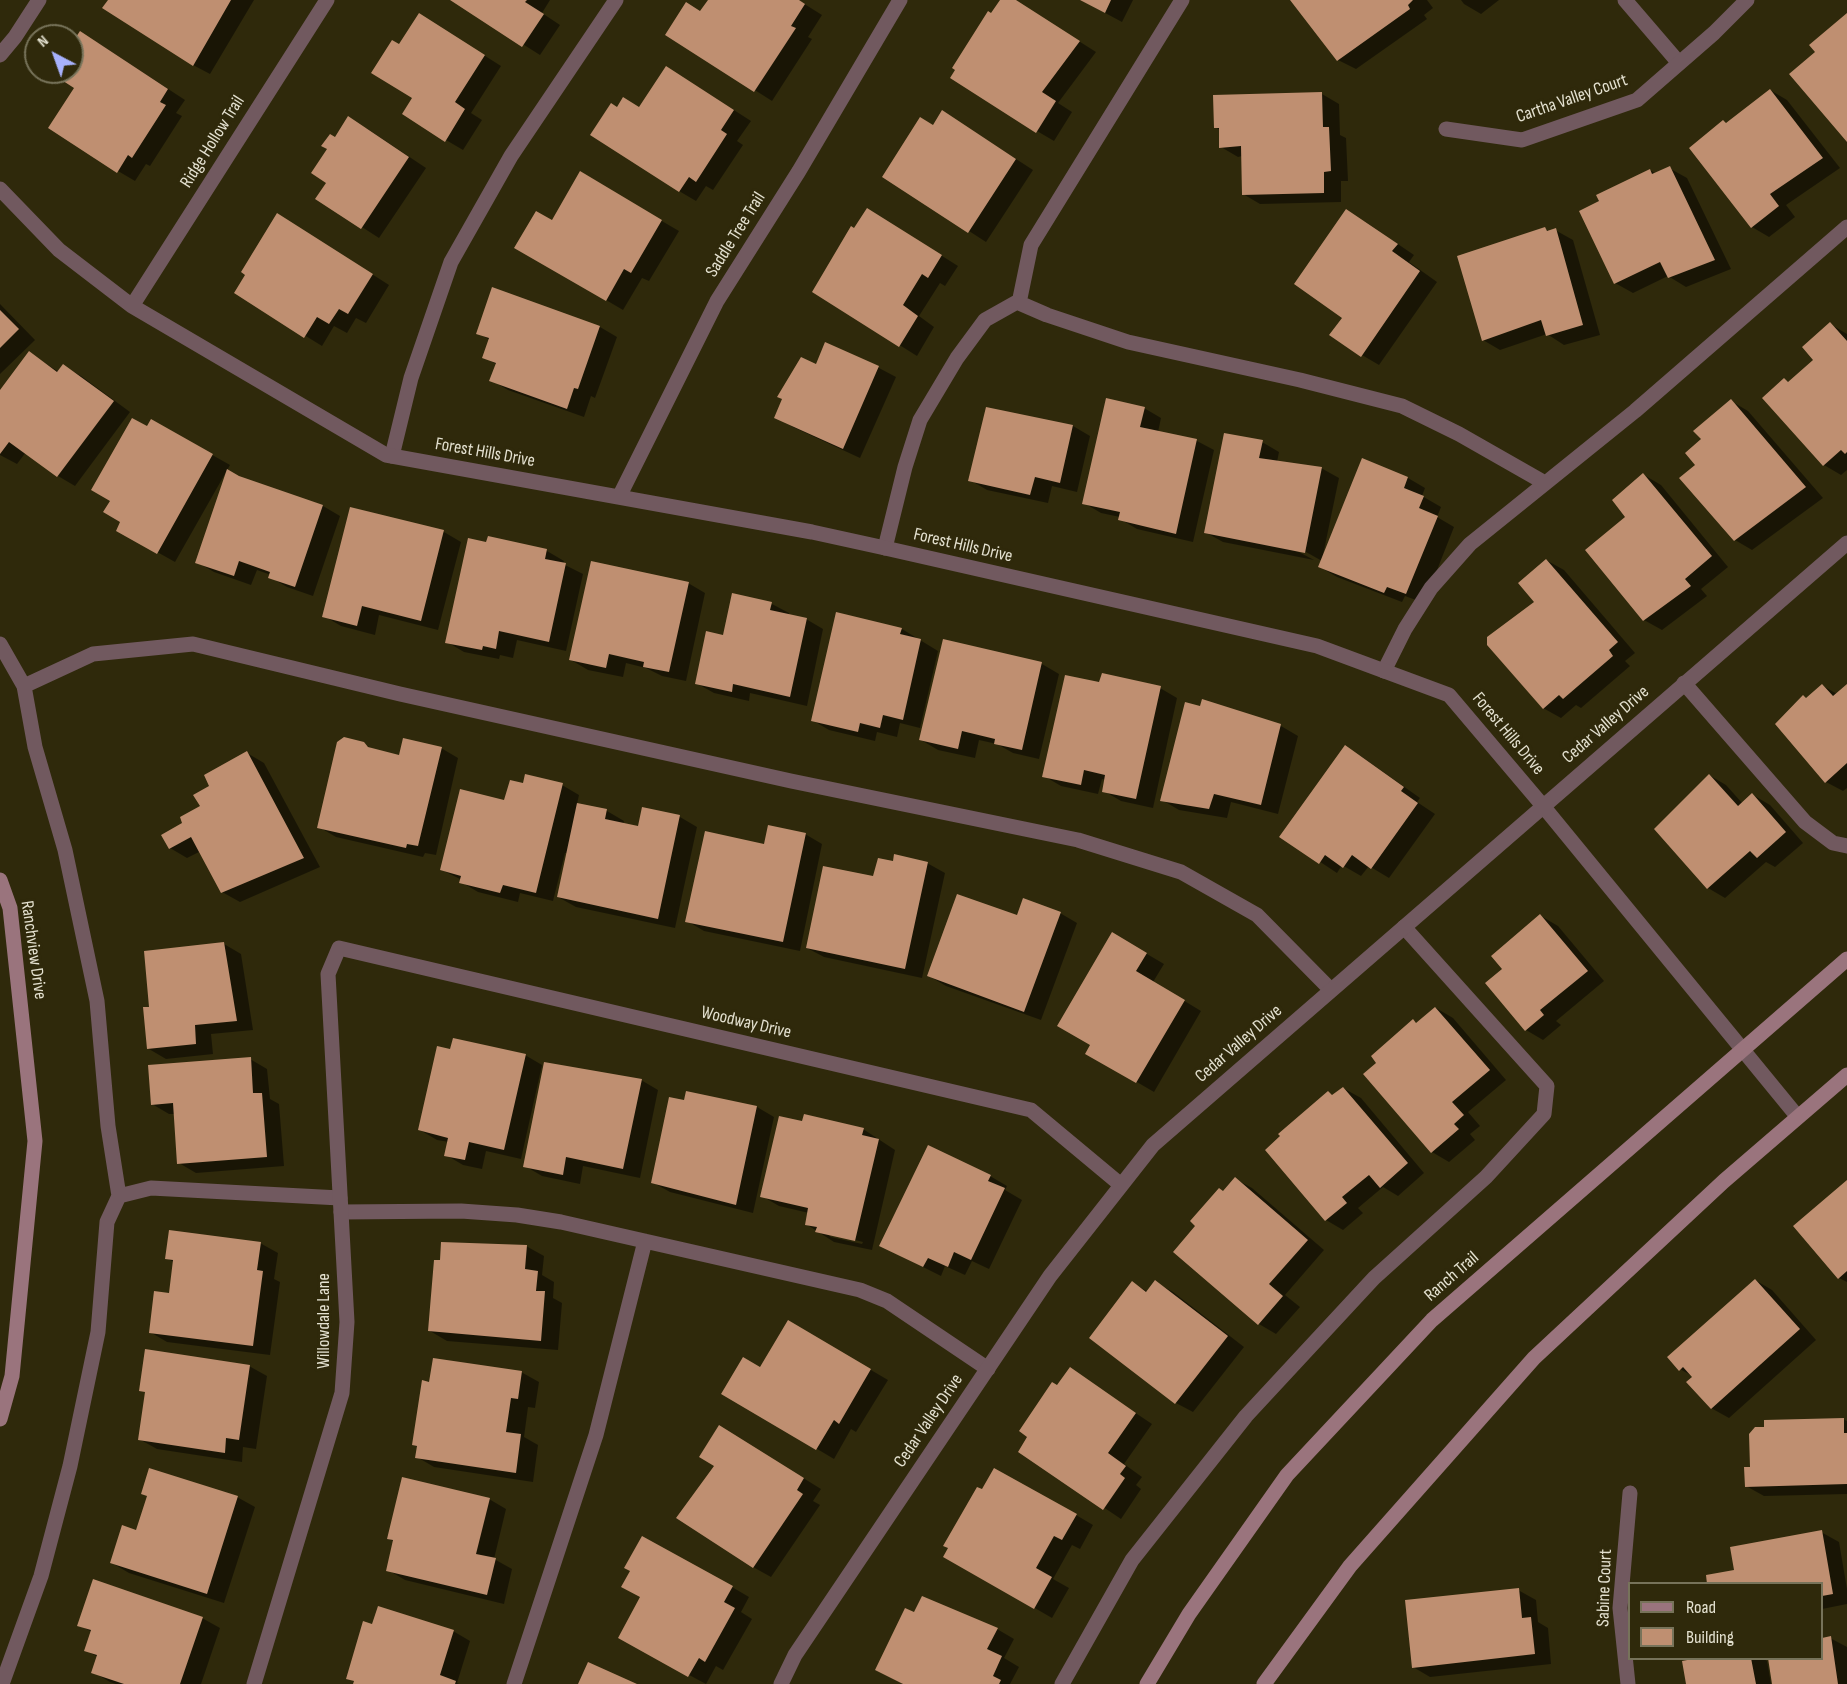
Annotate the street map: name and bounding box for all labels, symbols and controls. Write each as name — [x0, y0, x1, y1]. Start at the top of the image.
north arrow — [24, 24, 84, 84]
text: N — [34, 32, 53, 52]
street label: Cartha Valley Court — [1514, 70, 1630, 128]
street label: Ridge Hollow Trail — [176, 92, 250, 192]
street label: Saddle Tree Trail — [701, 189, 771, 281]
street label: Forest Hills Drive — [433, 434, 537, 472]
street label: Forest Hills Drive — [911, 524, 1015, 568]
street label: Cedar Valley Drive — [1558, 681, 1654, 769]
street label: Forest Hills Drive — [1467, 688, 1549, 780]
street label: Ranchview Drive — [15, 899, 51, 1001]
street label: Cedar Valley Drive — [1191, 1000, 1287, 1088]
street label: Woodway Drive — [699, 1002, 793, 1044]
street label: Ranch Trail — [1420, 1248, 1484, 1306]
street label: Willowdale Lane — [313, 1273, 335, 1369]
street label: Cedar Valley Drive — [890, 1370, 968, 1472]
street label: Sabine Court — [1593, 1549, 1617, 1627]
legend — [1628, 1582, 1823, 1660]
text: Road — [1686, 1597, 1716, 1618]
text: Building — [1686, 1627, 1734, 1648]

